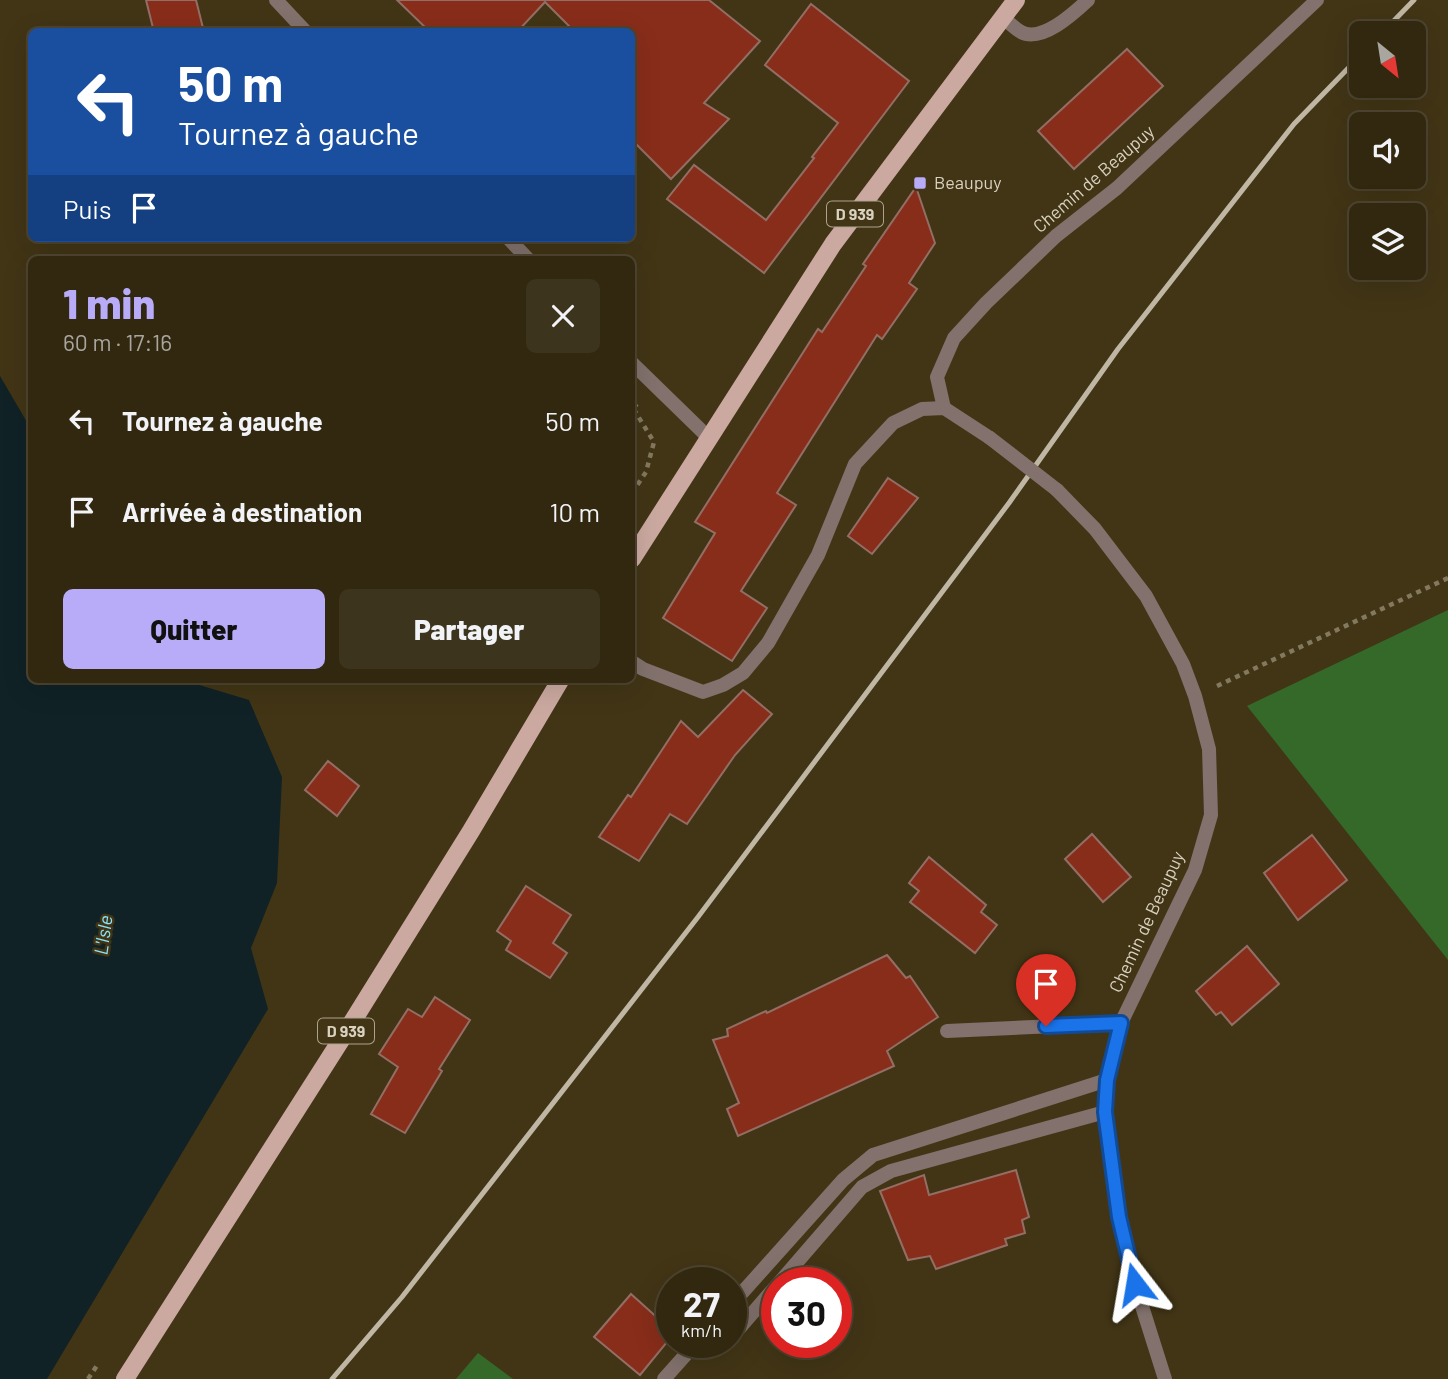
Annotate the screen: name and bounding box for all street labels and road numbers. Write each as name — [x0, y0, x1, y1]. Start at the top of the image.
street label: Chemin de Beaupuy — [1028, 120, 1158, 237]
road number: D 939 — [827, 202, 883, 227]
street label: Chemin de Beaupuy — [1104, 847, 1188, 996]
road number: D 939 — [318, 1018, 374, 1044]

